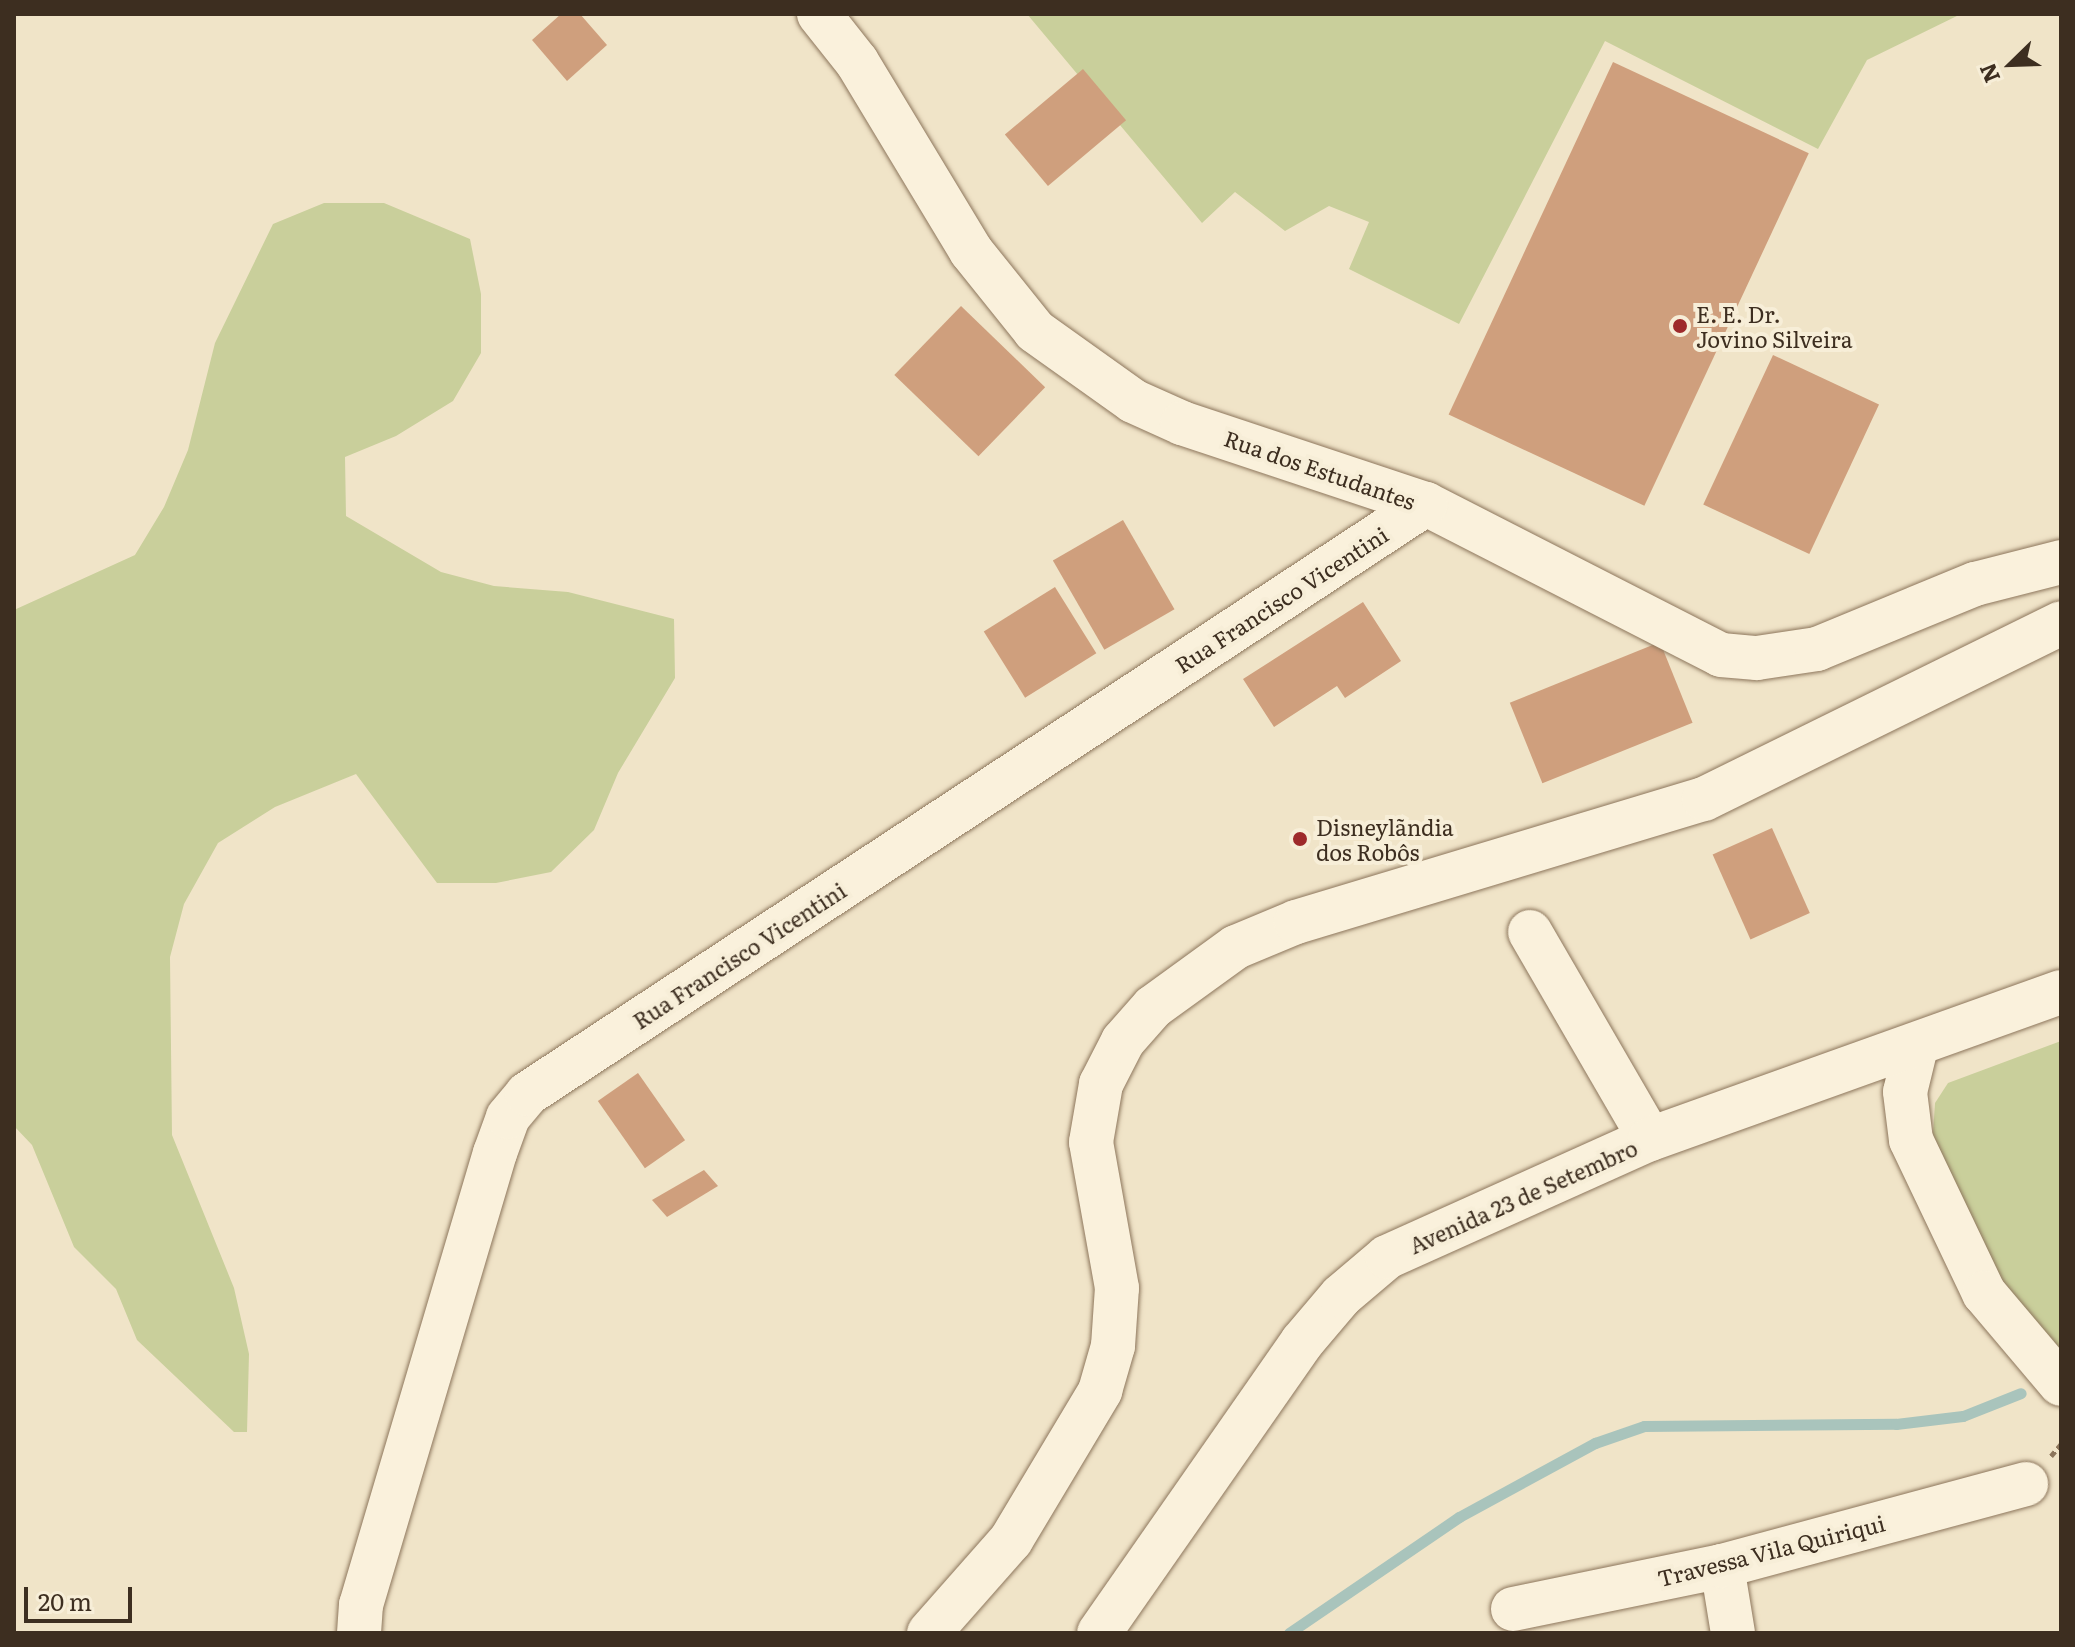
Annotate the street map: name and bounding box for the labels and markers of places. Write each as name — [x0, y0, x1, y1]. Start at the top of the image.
place label: E. E. Dr. Jovino Silveira — [1696, 300, 1853, 352]
marker: E. E. Dr. Jovino Silveira — [1671, 317, 1689, 335]
place label: Disneylãndia dos Robôs — [1316, 813, 1454, 864]
marker: Disneylãndia dos Robôs — [1291, 830, 1309, 848]

